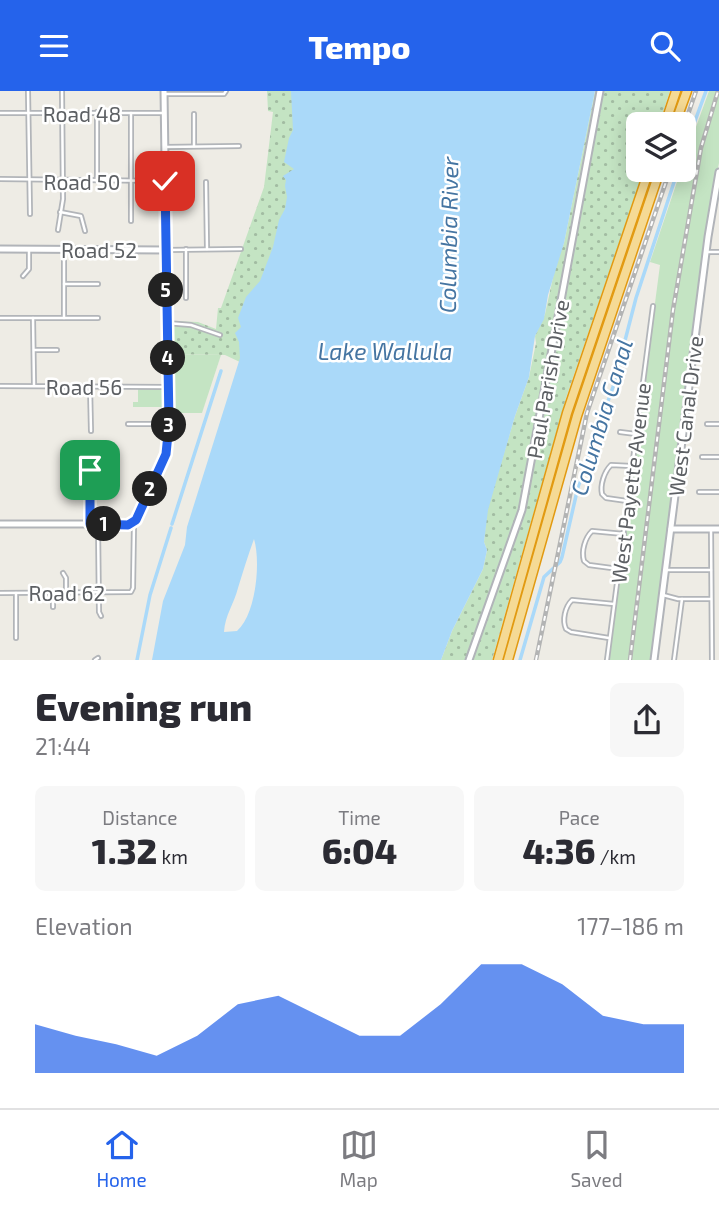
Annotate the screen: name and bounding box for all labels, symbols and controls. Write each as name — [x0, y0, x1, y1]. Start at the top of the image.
icon: menu — [35, 27, 73, 65]
text: Tempo — [308, 27, 411, 65]
icon: search — [646, 27, 684, 65]
street label: Road 48 — [43, 101, 121, 126]
map controls — [626, 112, 696, 182]
button: layers — [626, 112, 696, 182]
pin — [135, 151, 195, 211]
water label: Columbia River — [433, 156, 463, 313]
icon: check — [146, 162, 184, 200]
street label: Road 50 — [44, 169, 120, 194]
street label: Road 52 — [61, 237, 137, 262]
pin: 5 — [148, 273, 184, 307]
text: 5 — [160, 278, 171, 301]
street label: Paul Parish Drive — [521, 298, 573, 460]
street label: West Canal Drive — [663, 334, 707, 498]
water label: Columbia Canal — [564, 335, 638, 499]
water label: Lake Wallula — [318, 337, 452, 365]
pin: 4 — [150, 341, 186, 375]
text: 4 — [161, 346, 174, 369]
street label: Road 56 — [46, 374, 122, 399]
street label: West Payette Avenue — [605, 381, 655, 585]
pin: 3 — [152, 407, 186, 443]
text: 3 — [163, 413, 174, 436]
pin — [60, 440, 120, 500]
icon: arrive — [71, 451, 109, 489]
pin: 2 — [132, 471, 168, 507]
text: 2 — [144, 477, 155, 500]
pin: 1 — [86, 507, 122, 541]
text: 1 — [99, 512, 108, 535]
street label: Road 62 — [29, 580, 105, 605]
text: Evening run — [35, 683, 252, 729]
button: share — [610, 683, 684, 757]
text: 21:44 — [35, 732, 91, 760]
text: Distance — [102, 806, 177, 829]
text: Time — [338, 806, 381, 829]
text: Pace — [559, 806, 600, 829]
text: 1.32 — [92, 829, 157, 871]
text: 6:04 — [322, 829, 397, 871]
text: 4:36 — [522, 829, 596, 871]
text: km — [157, 845, 188, 868]
text: /km — [596, 845, 636, 868]
text: Elevation — [35, 912, 133, 940]
text: 177–186 m — [577, 912, 684, 940]
tab: Home — [96, 1126, 147, 1191]
tab: Map — [340, 1126, 378, 1191]
tab: Saved — [570, 1126, 623, 1191]

